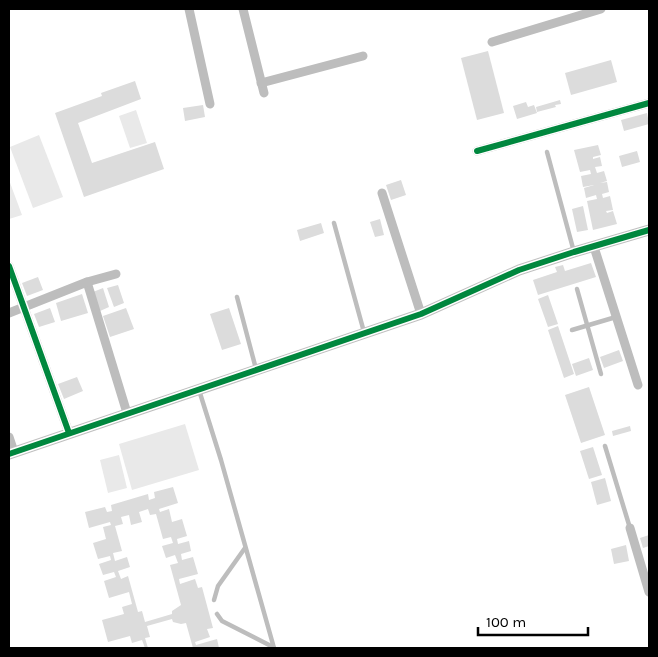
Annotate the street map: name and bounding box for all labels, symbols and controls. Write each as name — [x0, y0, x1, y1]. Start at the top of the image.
scale bar — [478, 604, 588, 636]
text: 100 m — [486, 613, 526, 631]

